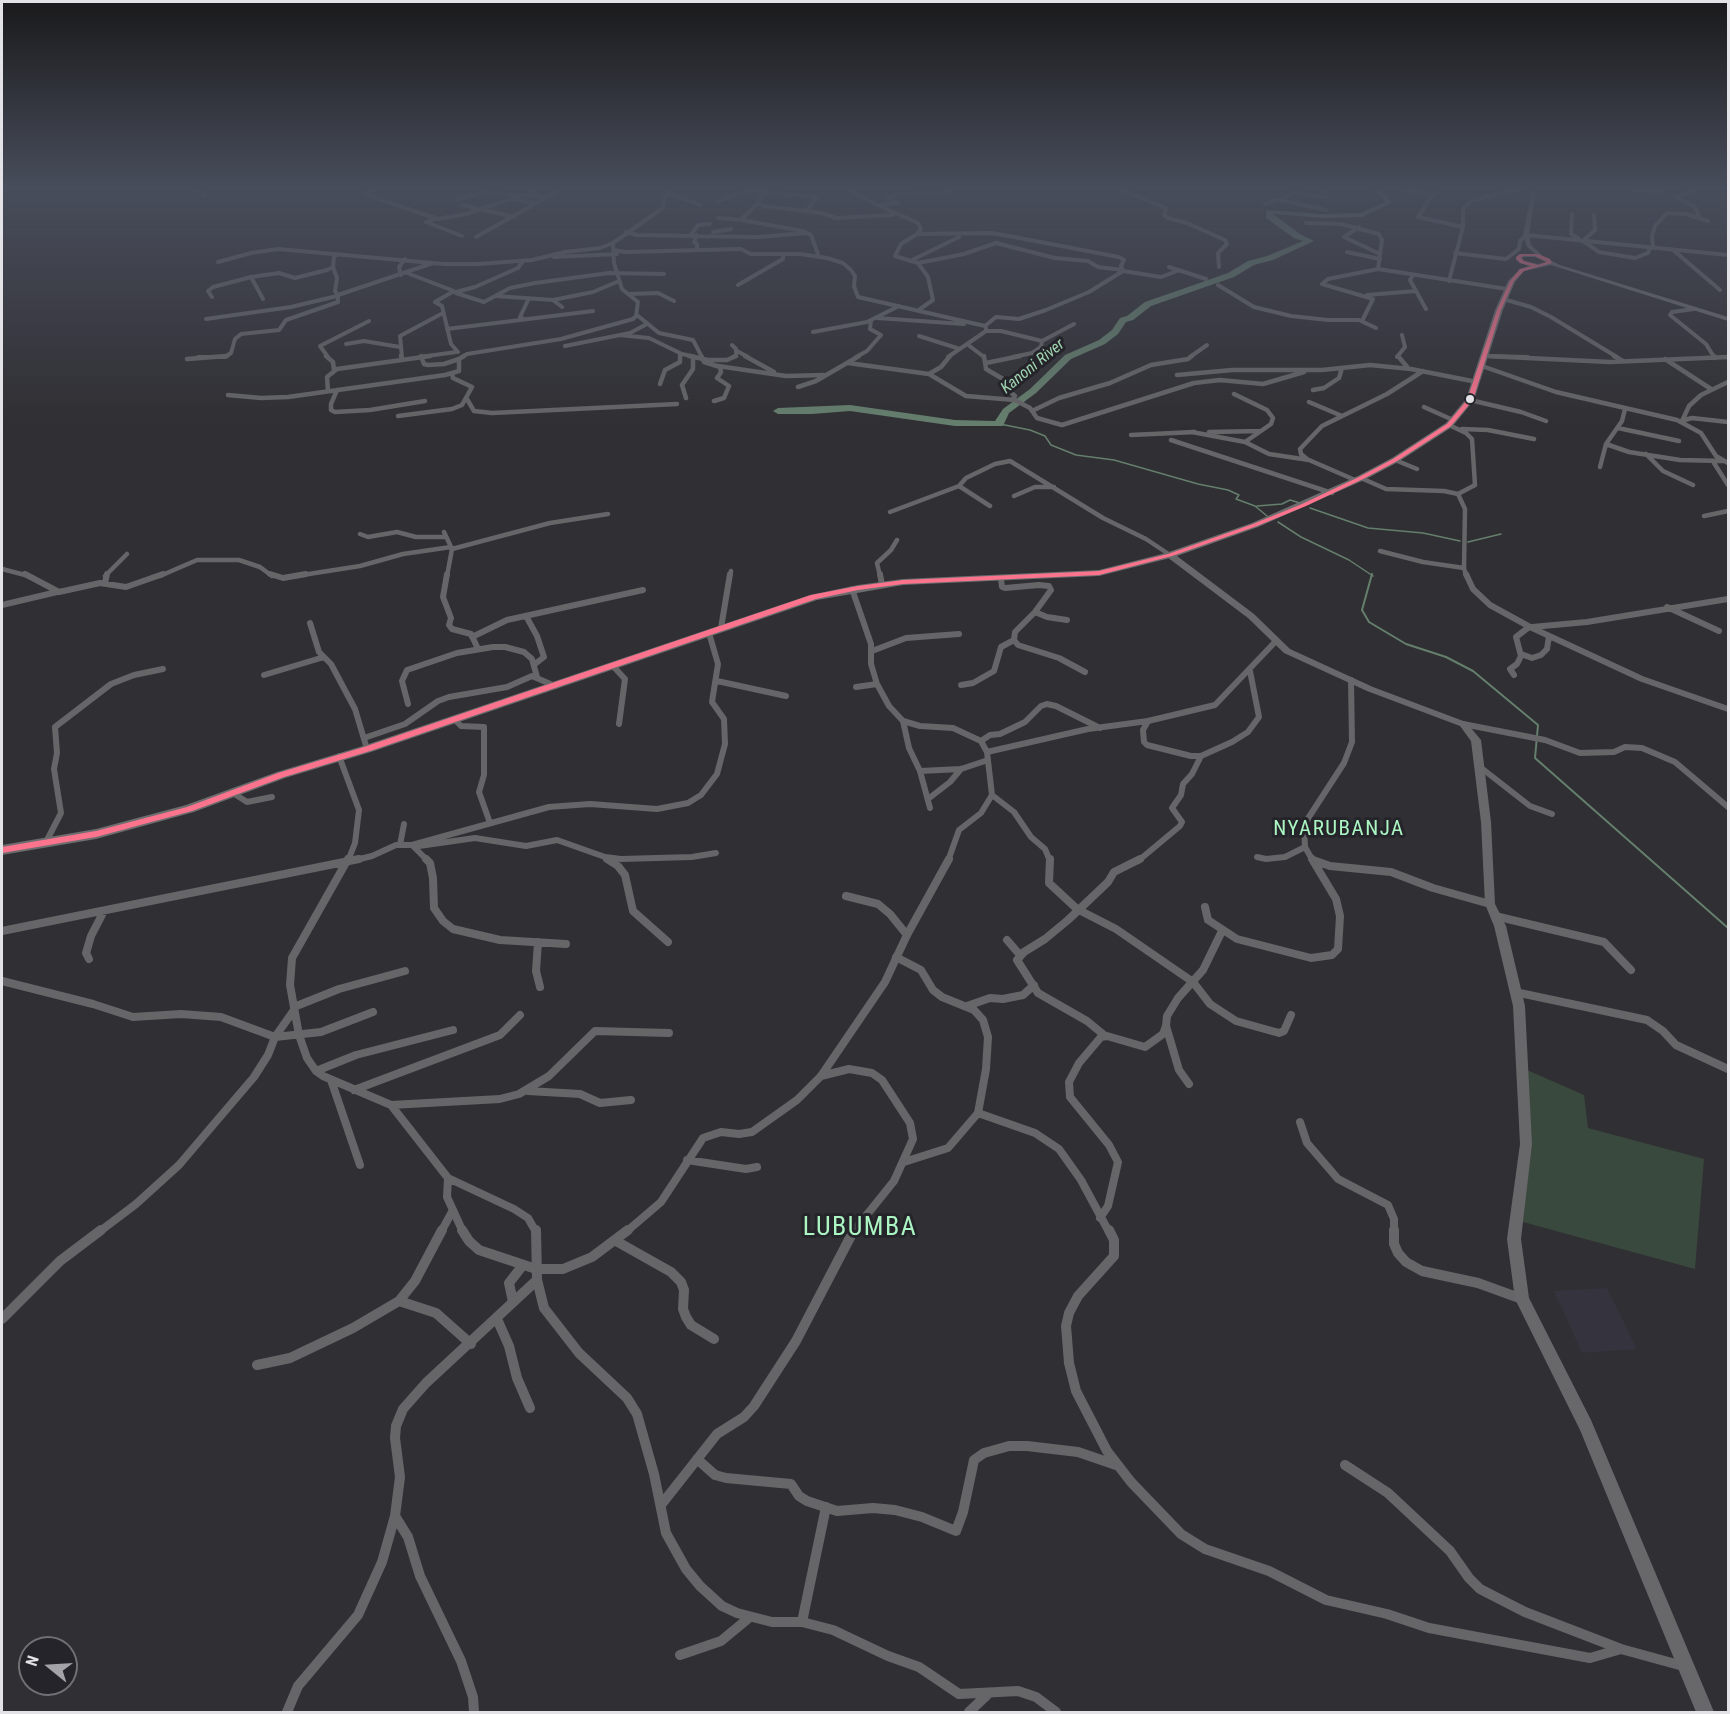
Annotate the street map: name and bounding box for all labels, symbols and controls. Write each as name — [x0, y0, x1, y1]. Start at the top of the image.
water label: Kanoni River — [997, 336, 1069, 398]
unlabelled marker — [1464, 393, 1476, 405]
district label: NYARUBANJA — [1273, 817, 1405, 843]
district label: LUBUMBA — [803, 1212, 917, 1244]
north arrow — [18, 1636, 78, 1696]
text: N — [22, 1653, 43, 1669]

